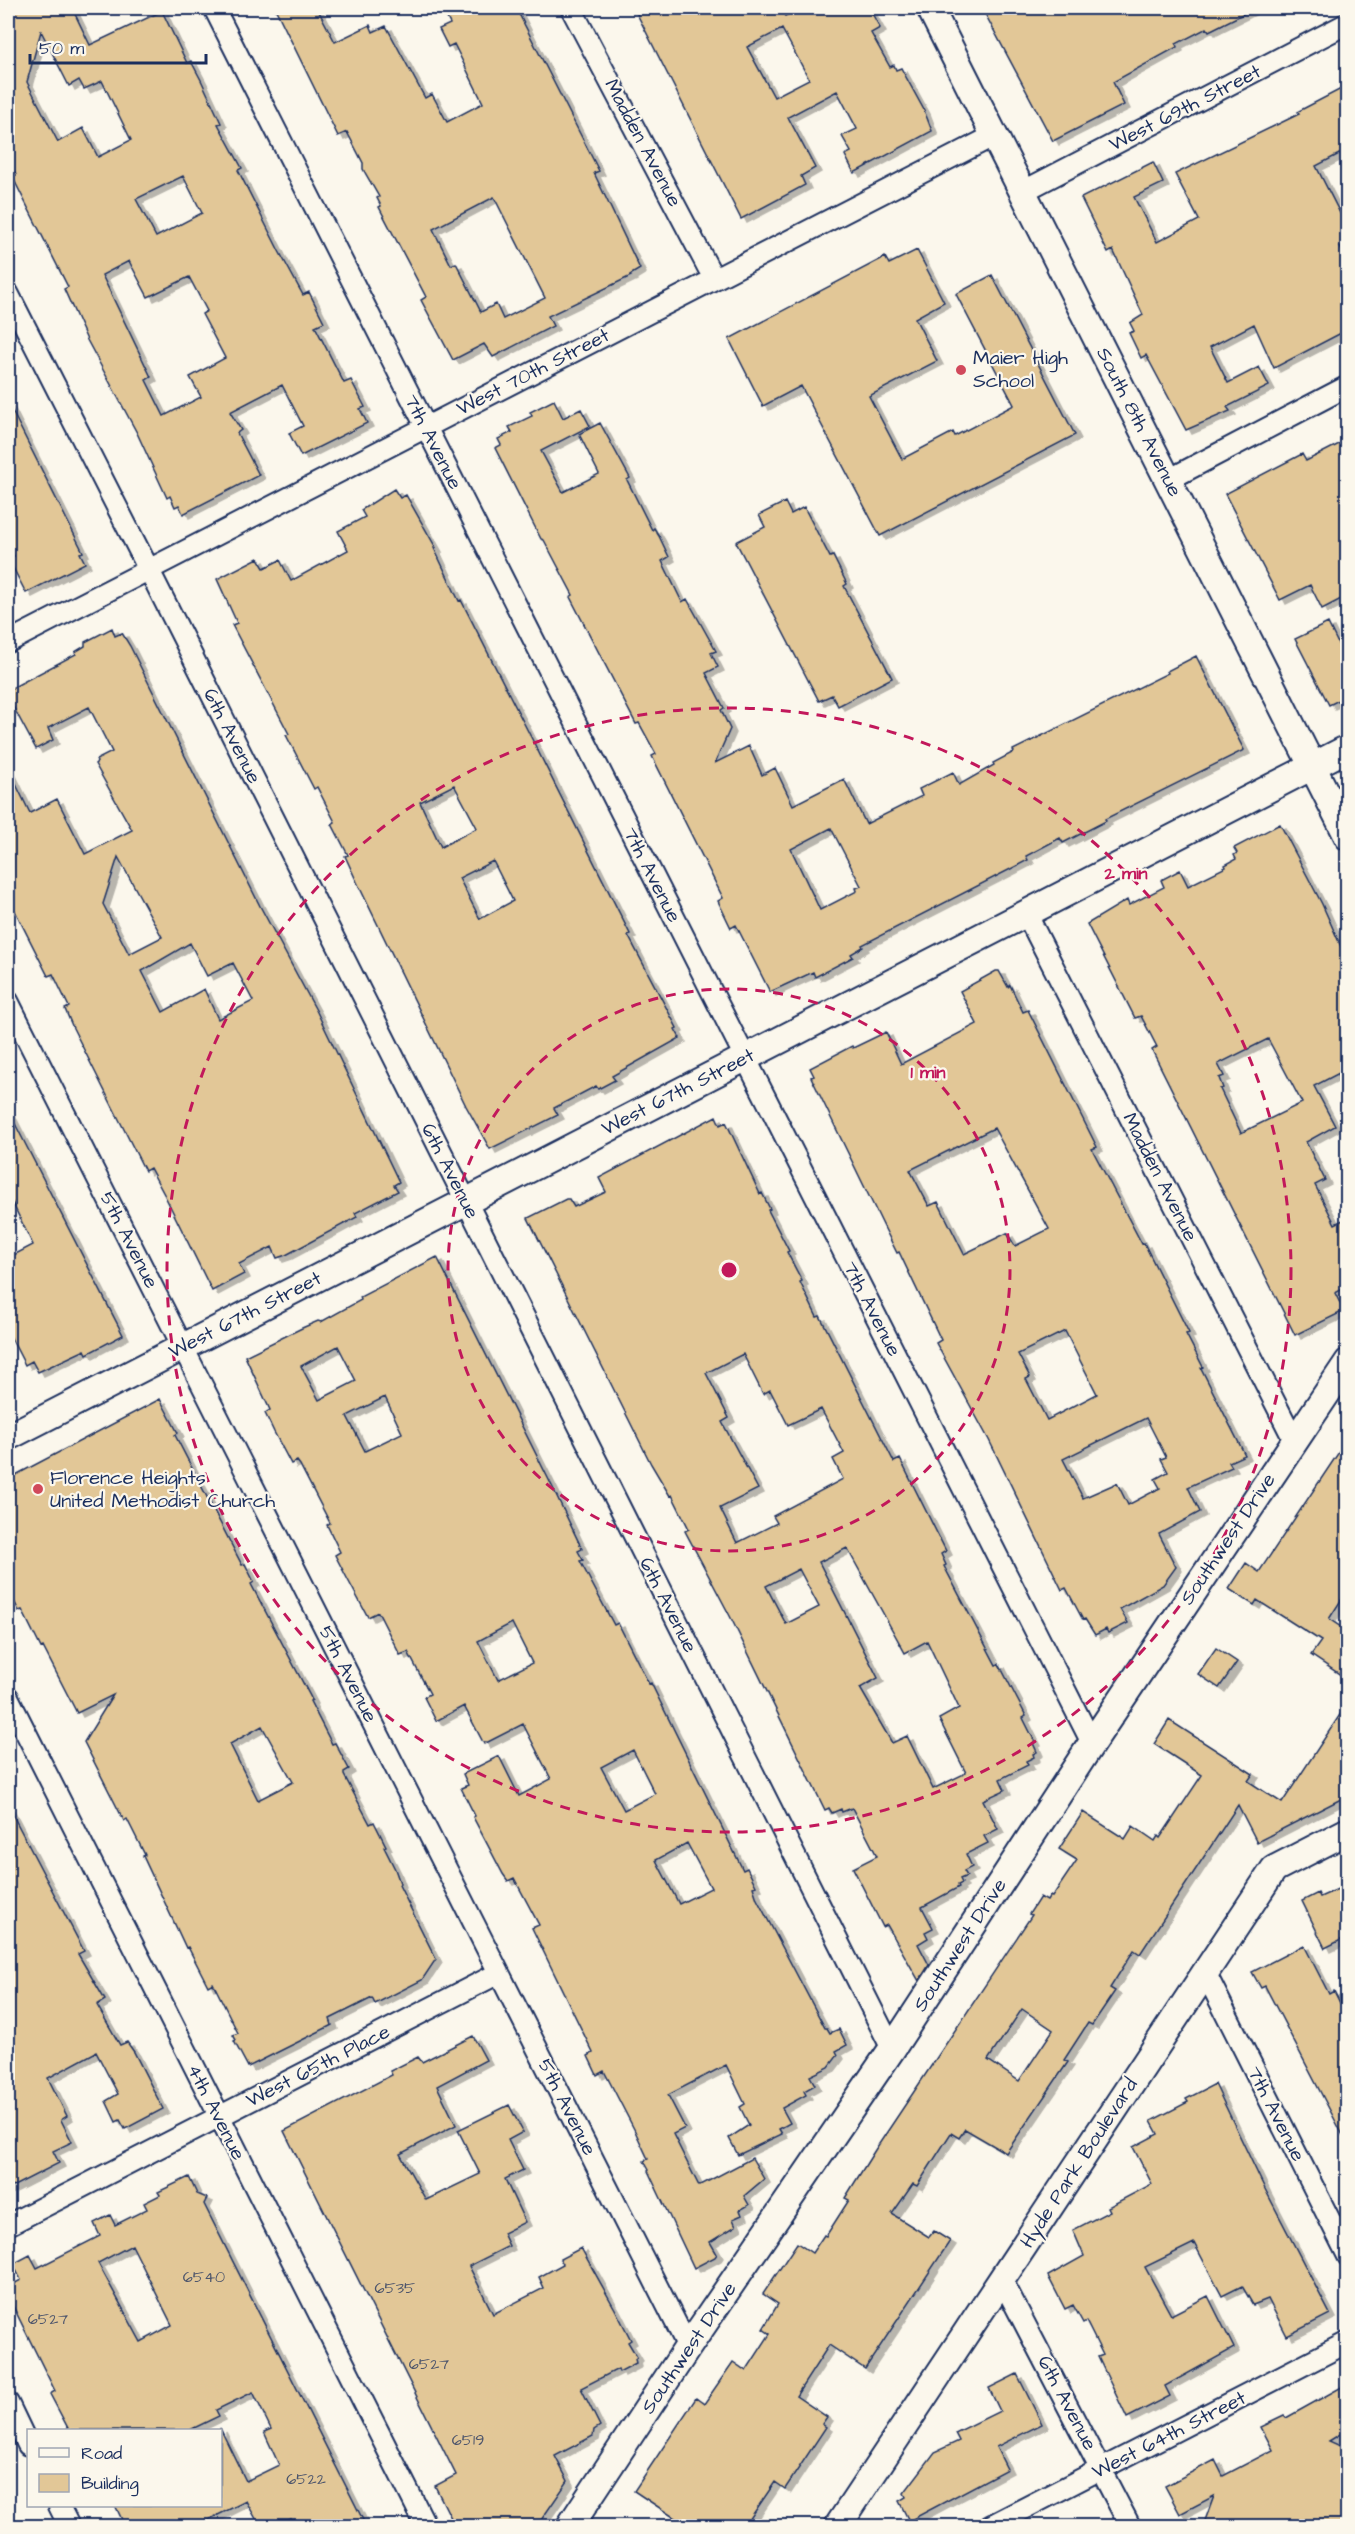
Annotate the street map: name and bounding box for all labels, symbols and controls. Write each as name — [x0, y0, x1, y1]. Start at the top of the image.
scale bar — [30, 27, 206, 65]
text: 50 m — [39, 36, 84, 61]
street label: West 69th Street — [1104, 58, 1266, 158]
street label: Madden Avenue — [598, 74, 689, 212]
street label: West 70th Street — [452, 321, 614, 423]
street label: South 8th Avenue — [1089, 342, 1189, 502]
place label: Maier High School — [973, 344, 1068, 395]
marker: Maier High School — [954, 363, 968, 377]
street label: 7th Avenue — [397, 390, 469, 495]
street label: 6th Avenue — [196, 684, 268, 789]
street label: 7th Avenue — [616, 823, 688, 928]
text: 2 min — [1103, 861, 1148, 886]
street label: West 67th Street — [597, 1041, 759, 1143]
text: 1 min — [910, 1060, 946, 1085]
street label: Madden Avenue — [1116, 1108, 1205, 1246]
street label: 6th Avenue — [414, 1119, 486, 1224]
street label: 5th Avenue — [93, 1187, 165, 1293]
street label: 7th Avenue — [836, 1257, 908, 1362]
centre of rings — [719, 1260, 739, 1280]
street label: West 67th Street — [164, 1264, 326, 1366]
place label: Florence Heights United Methodist Church — [50, 1464, 275, 1515]
street label: Southwest Drive — [1173, 1467, 1283, 1610]
marker: Florence Heights United Methodist Church — [31, 1482, 45, 1496]
street label: 6th Avenue — [632, 1553, 704, 1658]
street label: 5th Avenue — [312, 1621, 384, 1727]
street label: Southwest Drive — [906, 1873, 1014, 2017]
street label: West 65th Place — [241, 2018, 395, 2114]
street label: 5th Avenue — [531, 2054, 603, 2160]
street label: 4th Avenue — [180, 2059, 252, 2165]
street label: 7th Avenue — [1240, 2062, 1312, 2167]
street label: Hyde Park Boulevard — [1013, 2072, 1145, 2254]
house number: 6540 — [183, 2266, 225, 2288]
street label: Southwest Drive — [634, 2276, 744, 2419]
house number: 6535 — [375, 2277, 416, 2299]
house number: 6527 — [28, 2308, 68, 2330]
street label: 6th Avenue — [1030, 2351, 1104, 2455]
house number: 6527 — [409, 2353, 449, 2375]
street label: West 64th Street — [1087, 2384, 1251, 2486]
legend — [27, 2429, 222, 2507]
house number: 6519 — [452, 2429, 484, 2451]
text: Road — [81, 2441, 122, 2466]
house number: 6522 — [286, 2468, 326, 2490]
text: Building — [81, 2471, 139, 2497]

